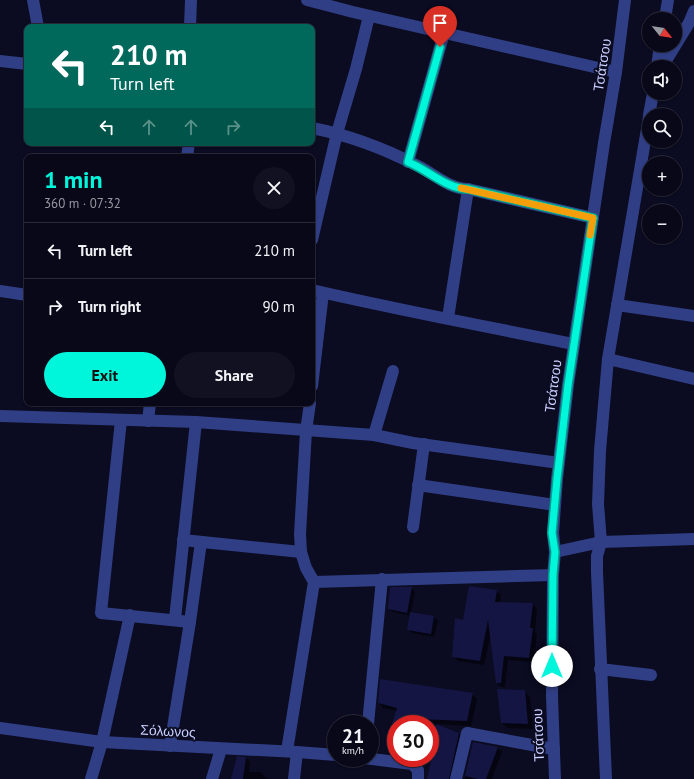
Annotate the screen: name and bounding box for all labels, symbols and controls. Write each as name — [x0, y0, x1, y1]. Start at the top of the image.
pin — [423, 6, 457, 47]
icon: arrive — [429, 12, 451, 34]
north arrow — [642, 12, 682, 52]
map controls — [642, 12, 682, 244]
text: 210 m — [110, 36, 187, 73]
street label: Τσάτσου — [589, 37, 615, 93]
icon: left — [44, 40, 96, 92]
button: sound — [642, 60, 682, 100]
text: Turn left — [110, 72, 175, 95]
button: search — [642, 108, 682, 148]
icon: left — [96, 116, 118, 138]
icon: ahead — [138, 116, 160, 138]
icon: ahead — [180, 116, 202, 138]
icon: right — [222, 116, 244, 138]
button: + — [642, 156, 682, 196]
text: 1 min — [44, 164, 103, 195]
button: close — [253, 167, 295, 209]
text: 360 m · 07:32 — [44, 195, 121, 212]
button: − — [642, 204, 682, 244]
icon: left — [44, 240, 66, 262]
text: Turn left — [78, 241, 132, 260]
text: 210 m — [254, 241, 295, 260]
icon: right — [44, 296, 66, 318]
text: Turn right — [78, 297, 141, 316]
text: 90 m — [262, 297, 295, 316]
button: Exit — [44, 352, 166, 398]
button: Share — [174, 352, 295, 398]
street label: Τσάτσου — [540, 358, 566, 414]
position arrow — [531, 645, 573, 687]
street label: Τσάτσου — [528, 708, 548, 762]
speed limit sign: 30 — [387, 715, 439, 767]
street label: Σόλωνος — [140, 721, 196, 741]
text: 21 — [342, 723, 364, 749]
text: km/h — [342, 744, 364, 757]

